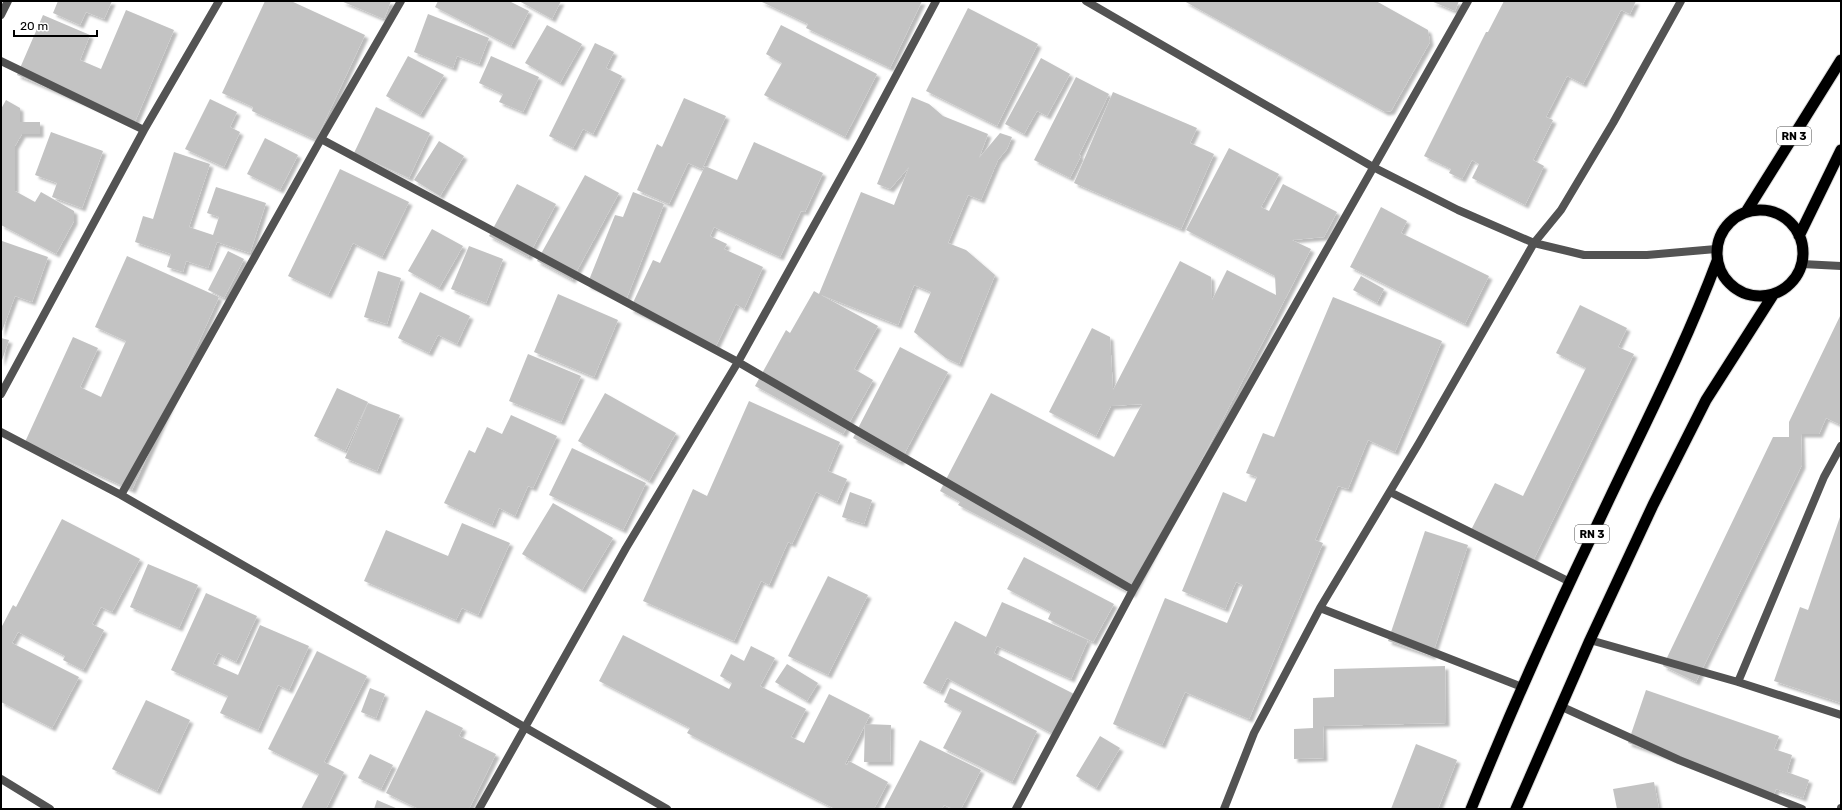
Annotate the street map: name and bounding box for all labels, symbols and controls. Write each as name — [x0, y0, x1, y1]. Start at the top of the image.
scale bar — [14, 12, 97, 38]
text: 20 m — [20, 19, 48, 33]
road number: RN 3 — [1777, 127, 1811, 145]
road number: RN 3 — [1575, 525, 1609, 543]

